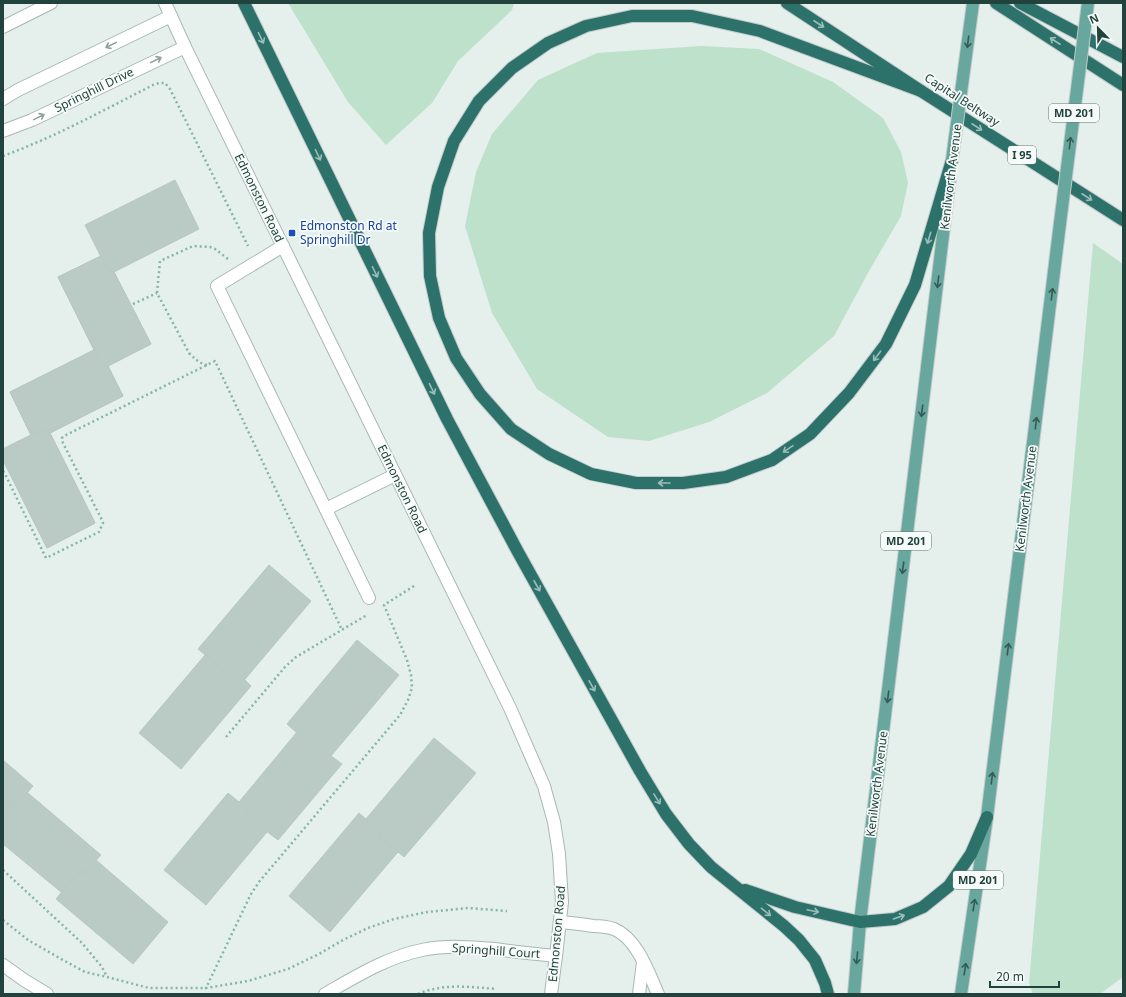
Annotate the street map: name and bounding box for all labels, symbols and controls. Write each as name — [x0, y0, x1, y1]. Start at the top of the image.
north arrow — [1078, 8, 1118, 48]
text: N — [1087, 10, 1101, 27]
one-way arrow — [813, 21, 825, 29]
one-way arrow — [258, 32, 265, 44]
one-way arrow — [964, 35, 972, 48]
one-way arrow — [1049, 37, 1061, 45]
one-way arrow — [105, 42, 117, 49]
one-way arrow — [150, 56, 162, 63]
street label: Springhill Drive — [51, 63, 137, 116]
street label: Capital Beltway — [921, 69, 1004, 131]
road number: MD 201 — [1049, 104, 1099, 122]
one-way arrow — [33, 112, 45, 120]
street label: Kenilworth Avenue — [936, 123, 965, 231]
one-way arrow — [971, 123, 983, 131]
one-way arrow — [1066, 137, 1074, 150]
road number: I 95 — [1008, 146, 1036, 164]
one-way arrow — [315, 149, 322, 161]
street label: Edmonston Road — [231, 151, 288, 245]
one-way arrow — [1081, 192, 1092, 201]
place label: Edmonston Rd at Springhill Dr — [300, 217, 398, 248]
marker: Edmonston Rd at Springhill Dr — [287, 228, 297, 238]
one-way arrow — [925, 231, 932, 244]
one-way arrow — [372, 266, 379, 278]
one-way arrow — [934, 275, 942, 288]
one-way arrow — [1048, 288, 1055, 301]
one-way arrow — [873, 350, 881, 361]
one-way arrow — [429, 382, 436, 394]
one-way arrow — [918, 404, 926, 417]
one-way arrow — [1032, 417, 1040, 430]
street label: Edmonston Road — [374, 442, 431, 536]
one-way arrow — [782, 445, 793, 453]
street label: Kenilworth Avenue — [1011, 445, 1040, 553]
one-way arrow — [658, 479, 671, 487]
road number: MD 201 — [881, 532, 931, 550]
one-way arrow — [899, 561, 907, 574]
one-way arrow — [534, 580, 541, 592]
one-way arrow — [1004, 643, 1012, 656]
one-way arrow — [589, 680, 597, 692]
one-way arrow — [884, 690, 891, 703]
street label: Kenilworth Avenue — [862, 730, 891, 838]
one-way arrow — [988, 772, 996, 785]
one-way arrow — [652, 793, 661, 804]
road number: MD 201 — [953, 871, 1003, 889]
street label: Edmonston Road — [544, 885, 569, 983]
one-way arrow — [970, 899, 978, 912]
one-way arrow — [761, 907, 772, 916]
one-way arrow — [806, 908, 819, 916]
one-way arrow — [892, 912, 904, 920]
street label: Springhill Court — [451, 939, 541, 962]
one-way arrow — [854, 951, 861, 964]
one-way arrow — [961, 963, 969, 976]
scale bar — [990, 963, 1059, 989]
text: 20 m — [996, 968, 1024, 985]

